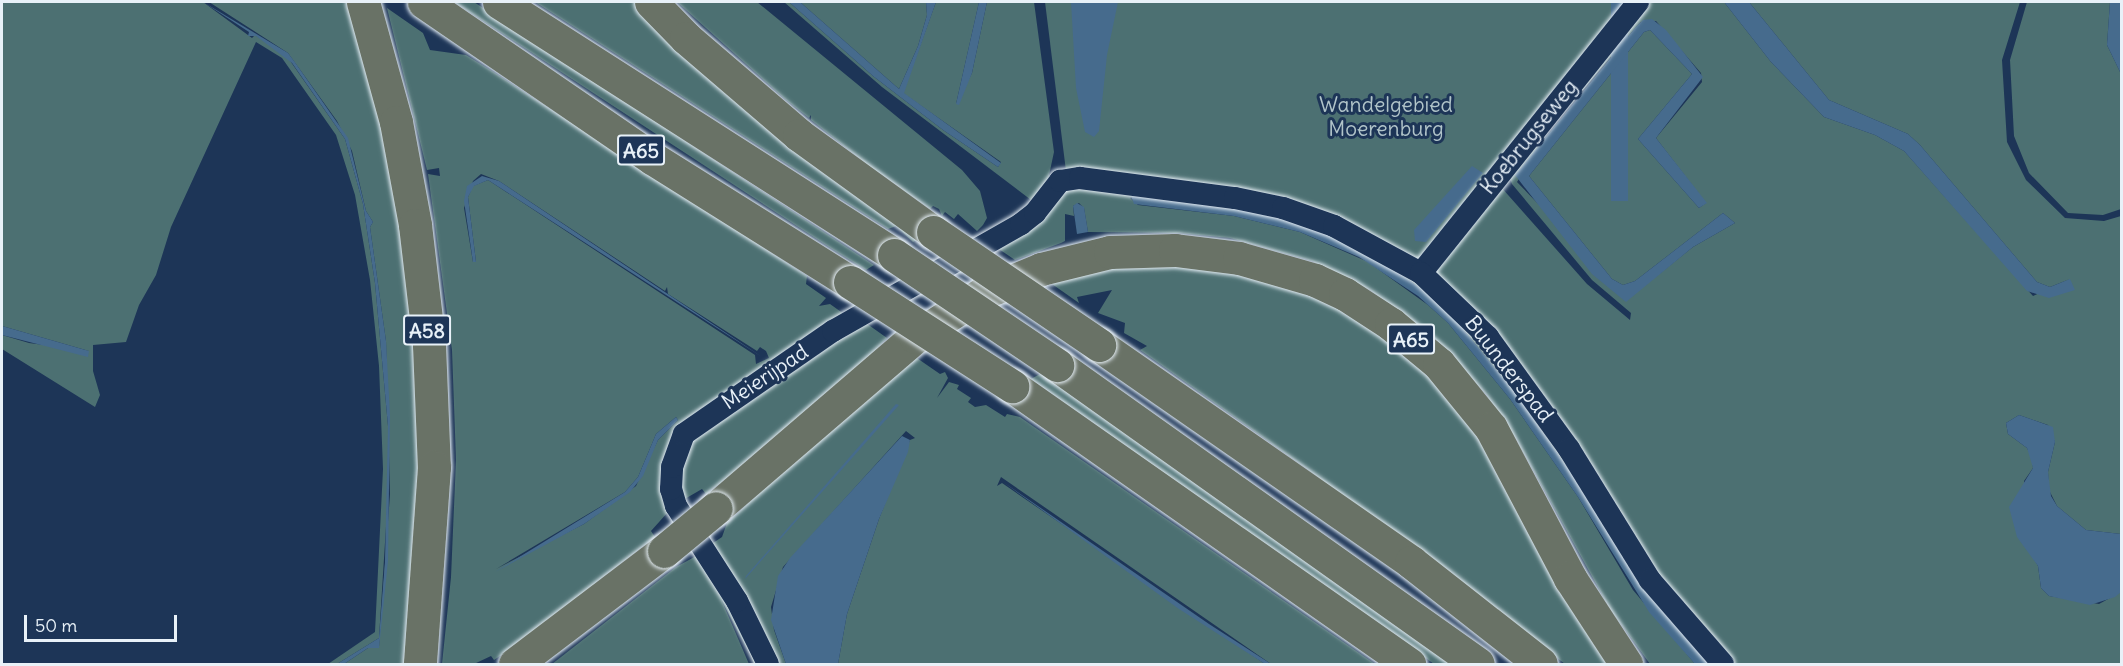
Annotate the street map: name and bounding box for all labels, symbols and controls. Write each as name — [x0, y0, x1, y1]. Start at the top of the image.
street label: Koebrugseweg — [1475, 75, 1583, 199]
park label: Wandelgebied Moerenburg — [1319, 92, 1453, 142]
road number: A65 — [617, 133, 665, 167]
street label: Buunderspad — [1460, 311, 1558, 427]
road number: A58 — [403, 313, 451, 347]
road number: A65 — [1387, 322, 1435, 356]
street label: Meierijpad — [717, 339, 813, 415]
scale bar — [27, 603, 180, 641]
text: 50 m — [35, 614, 77, 637]

